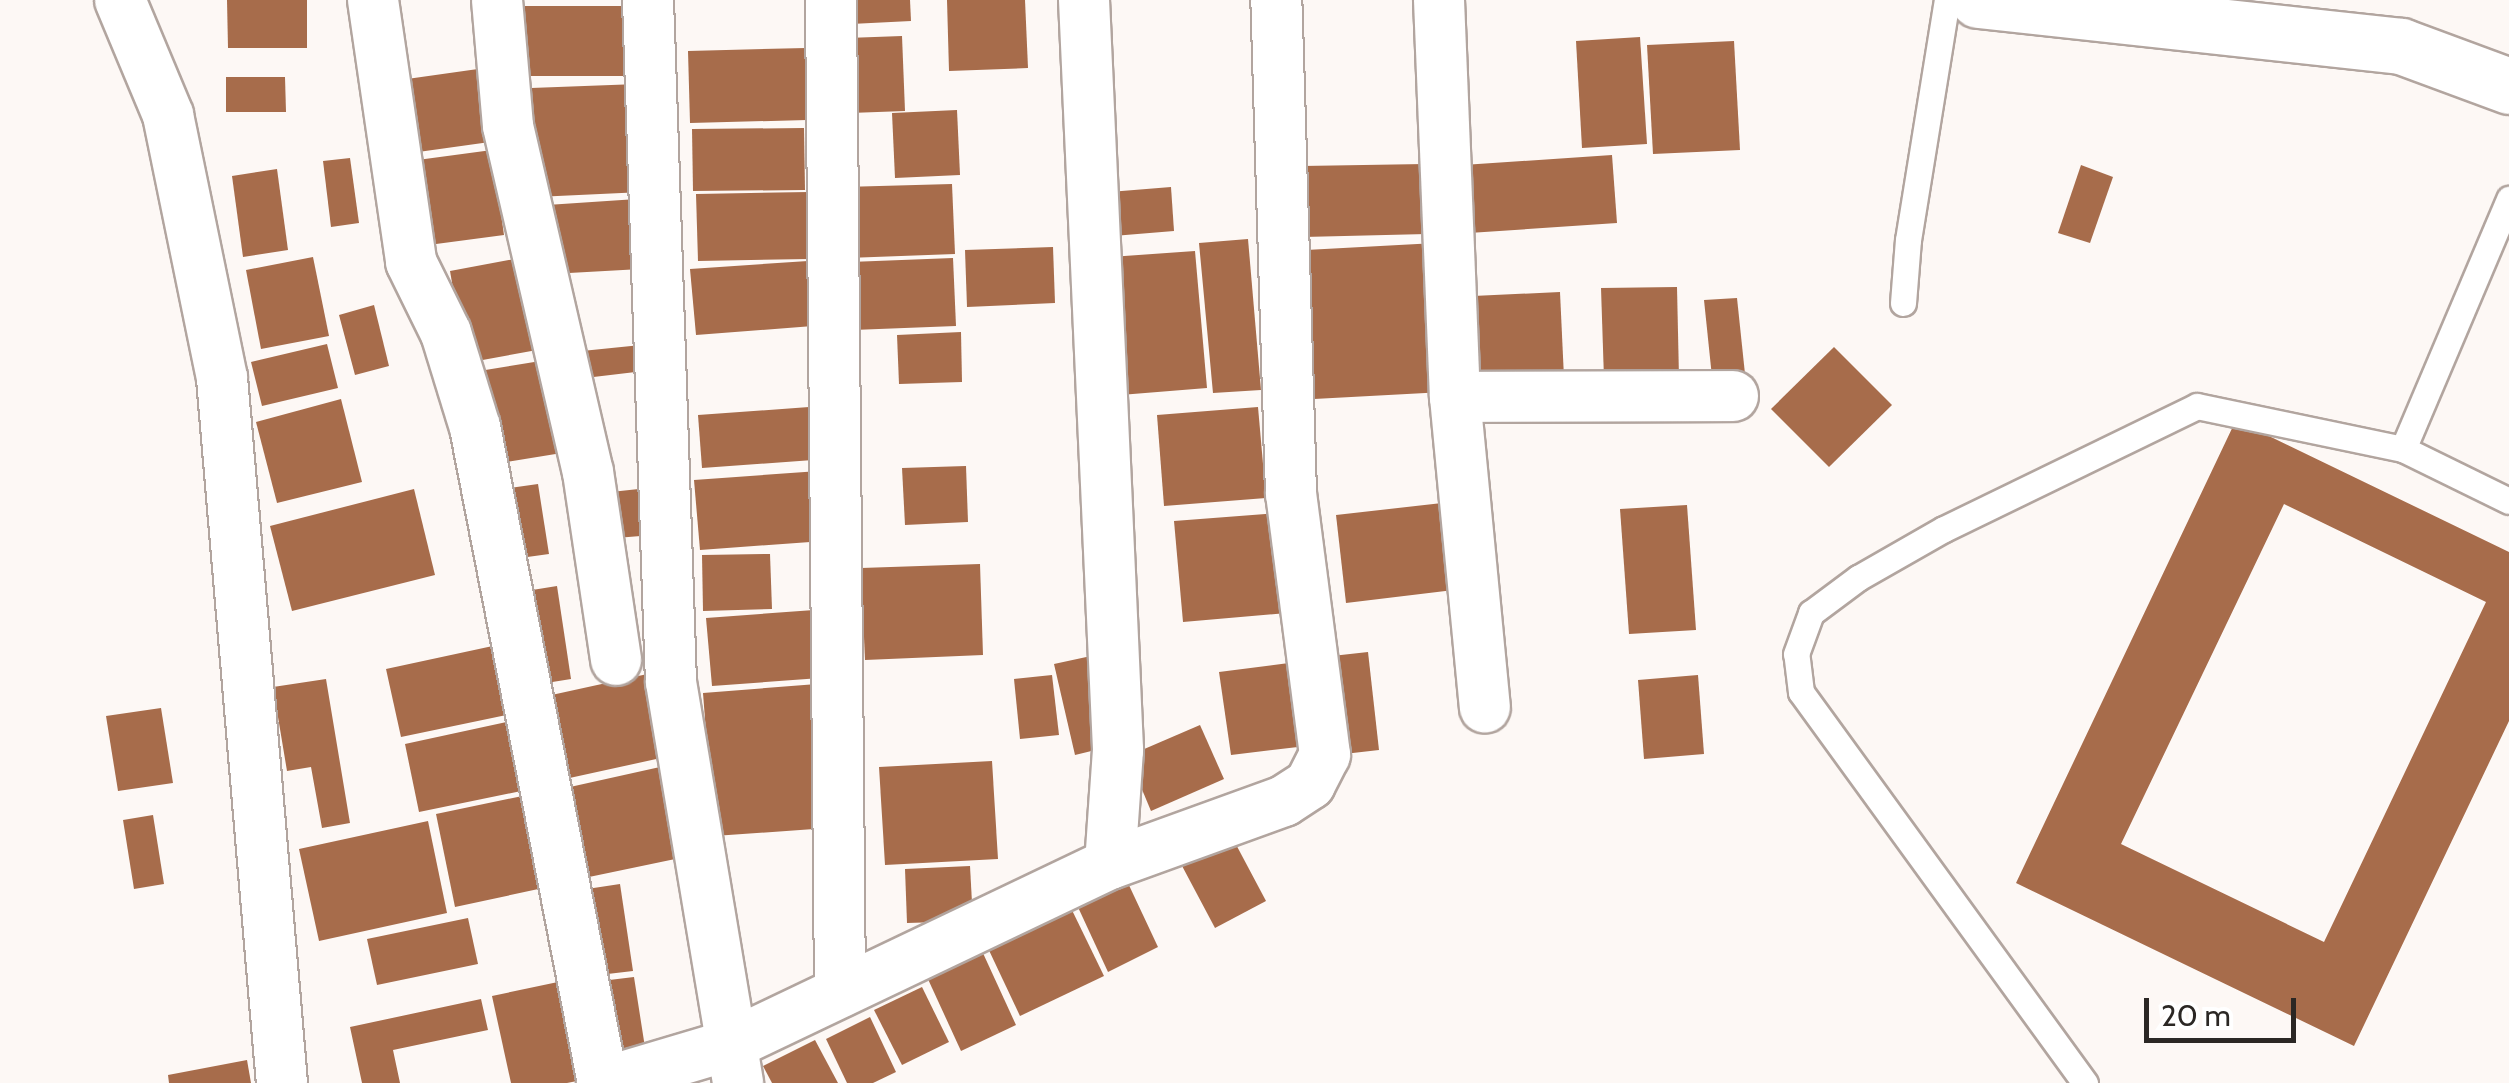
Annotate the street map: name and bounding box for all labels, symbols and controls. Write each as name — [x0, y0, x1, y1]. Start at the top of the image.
scale bar — [2149, 978, 2302, 1040]
text: 20 m — [2161, 997, 2231, 1034]

